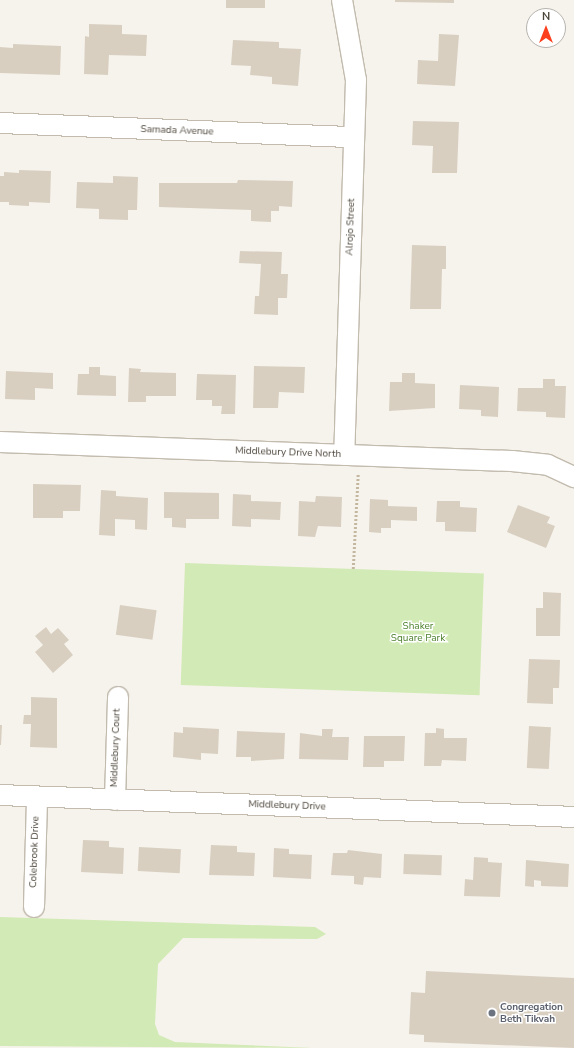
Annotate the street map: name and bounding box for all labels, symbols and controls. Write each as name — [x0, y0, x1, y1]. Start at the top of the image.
north arrow — [526, 8, 566, 48]
text: N — [542, 9, 550, 24]
street label: Samada Avenue — [140, 124, 214, 138]
street label: Alrojo Street — [344, 198, 358, 256]
street label: Middlebury Drive North — [235, 445, 341, 461]
park label: Shaker Square Park — [391, 620, 445, 644]
street label: Middlebury Court — [109, 708, 123, 788]
street label: Middlebury Drive — [248, 799, 326, 813]
street label: Colebrook Drive — [28, 816, 42, 888]
place label: Congregation Beth Tikvah — [500, 1001, 563, 1024]
marker: Congregation Beth Tikvah — [487, 1008, 497, 1018]

